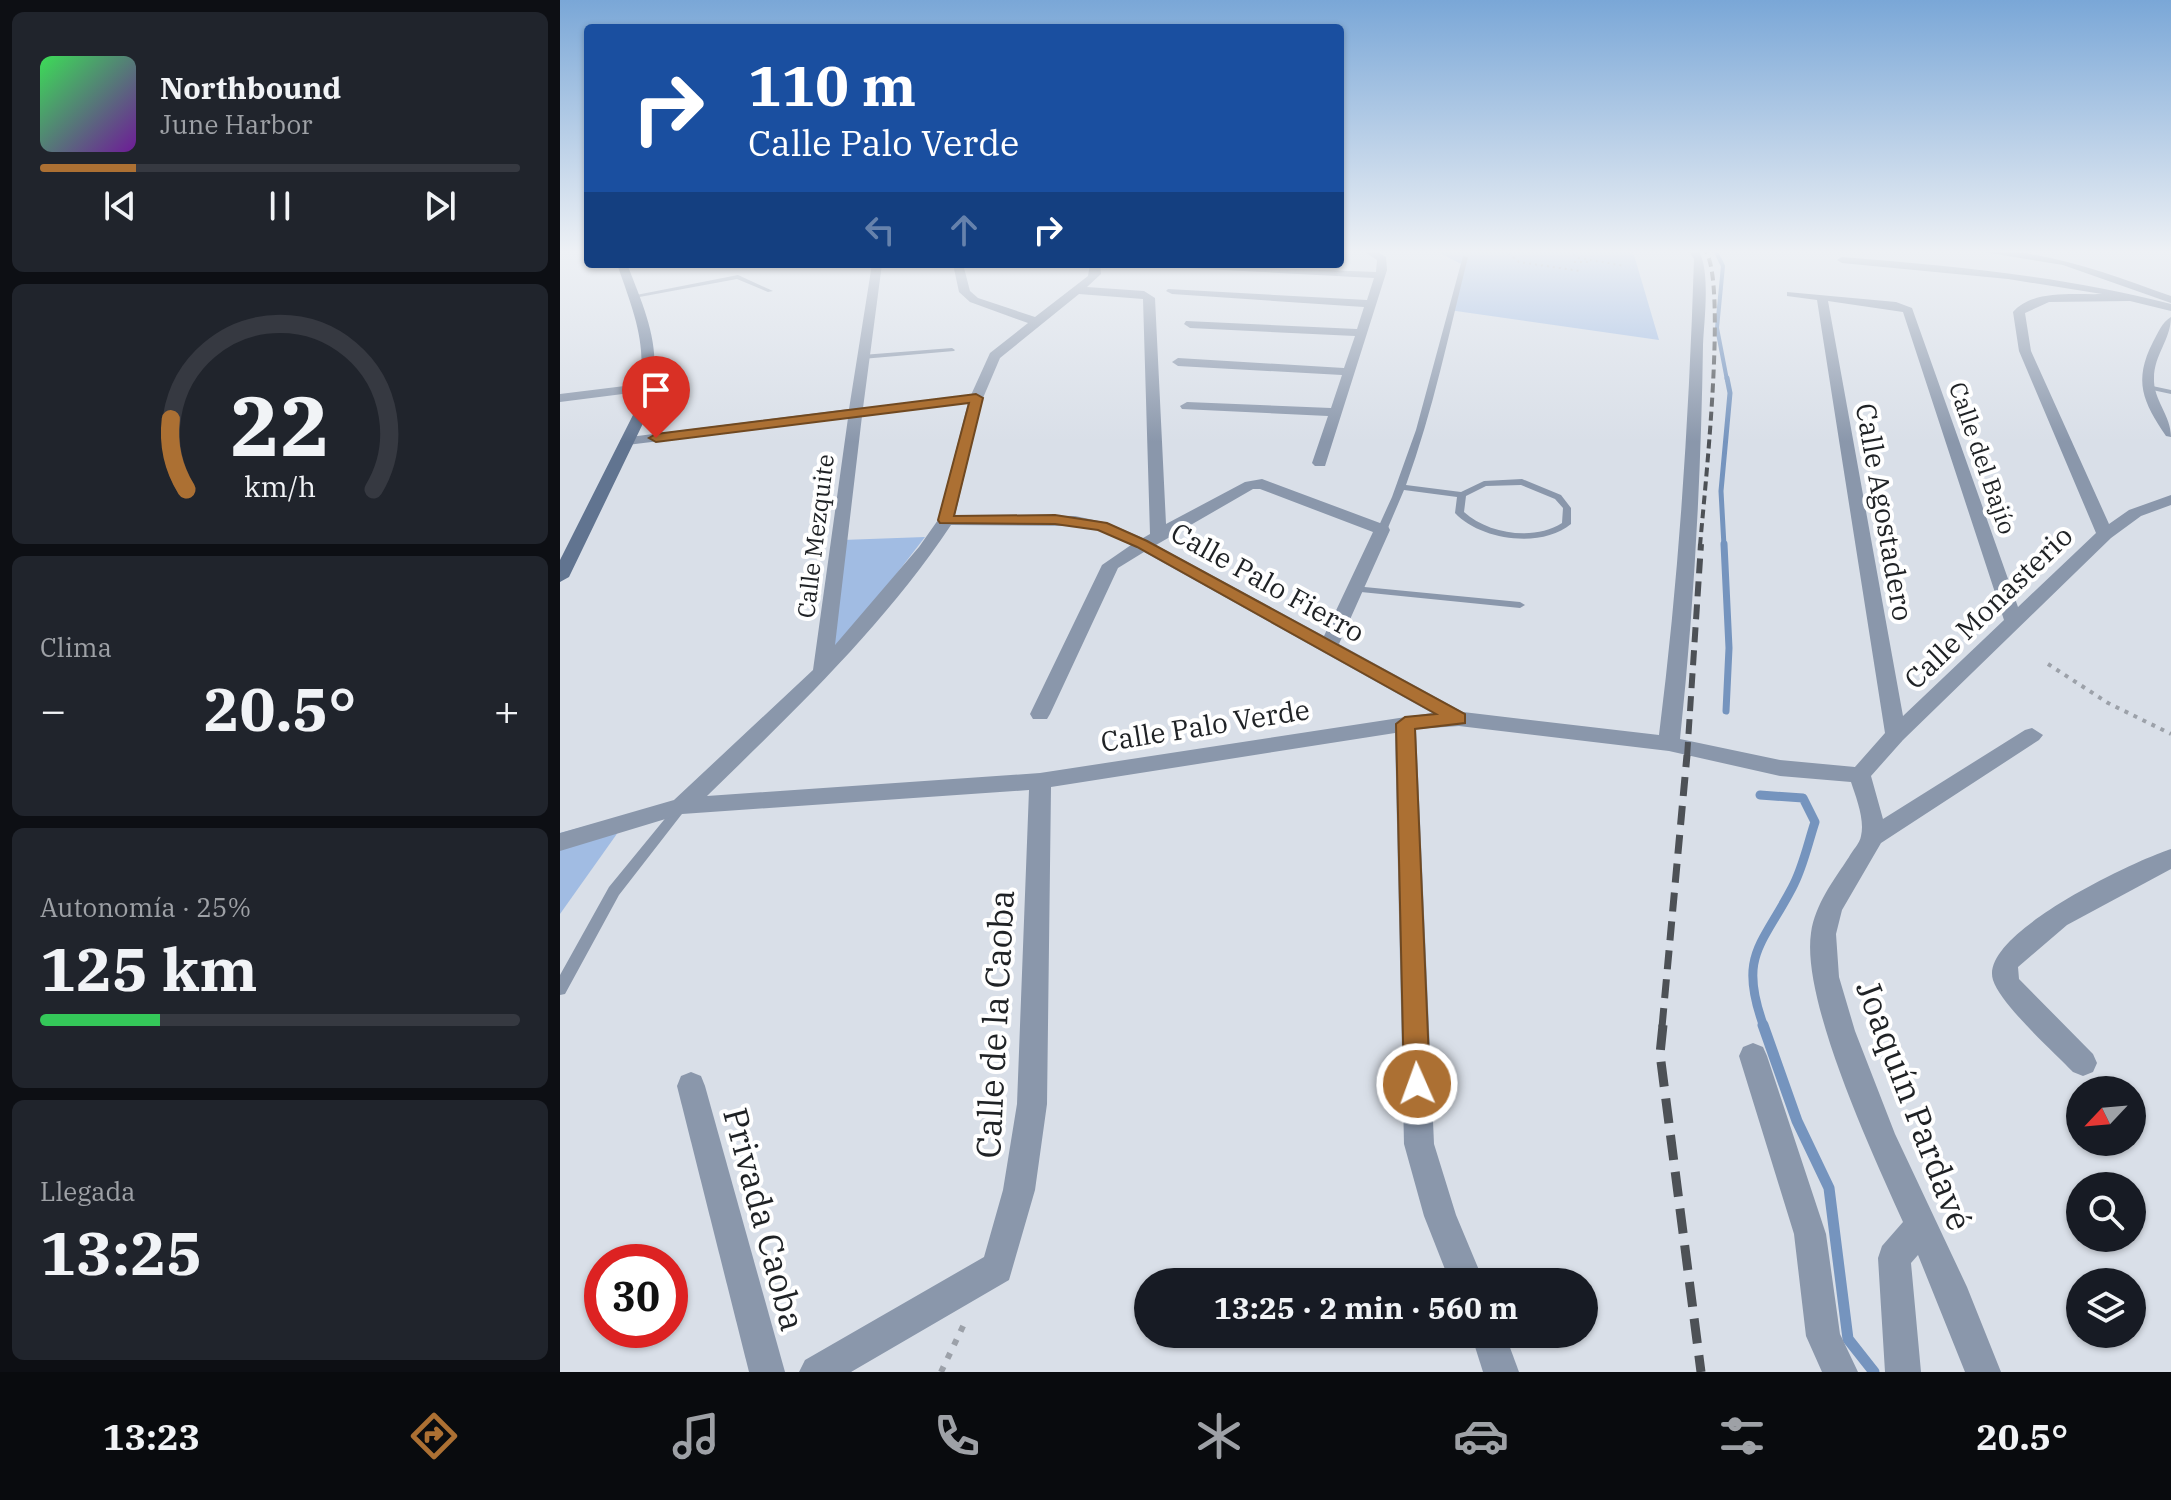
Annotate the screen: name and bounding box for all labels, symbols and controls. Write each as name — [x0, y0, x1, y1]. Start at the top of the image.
text: 110 m — [748, 49, 916, 121]
icon: right — [616, 56, 720, 160]
text: Northbound — [160, 68, 341, 107]
text: June Harbor — [160, 107, 313, 141]
text: Calle Palo Verde — [748, 119, 1019, 166]
icon: previous — [98, 184, 142, 228]
icon: pause — [258, 184, 302, 228]
icon: next — [418, 184, 462, 228]
icon: left — [858, 208, 902, 252]
icon: ahead — [942, 208, 986, 252]
icon: right — [1026, 208, 1070, 252]
pin — [622, 356, 690, 438]
icon: arrive — [634, 368, 678, 412]
text: 22 — [230, 371, 330, 479]
street label: Calle del Bajío — [1942, 378, 2024, 538]
street label: Calle Agostadero — [1848, 400, 1922, 624]
street label: Calle Mezquite — [789, 452, 841, 620]
text: km/h — [244, 468, 316, 505]
street label: Calle Palo Fierro — [1165, 514, 1371, 650]
street label: Calle Monasterio — [1896, 517, 2080, 697]
text: Clima — [40, 630, 112, 664]
text: 20.5° — [203, 669, 357, 748]
text: − — [40, 681, 66, 738]
text: + — [494, 681, 520, 738]
street label: Calle Palo Verde — [1098, 690, 1312, 760]
street label: Calle de la Caoba — [965, 889, 1023, 1159]
text: Autonomía · 25% — [40, 890, 251, 924]
text: 125 km — [40, 929, 258, 1008]
street label: Joaquín Pardavé — [1847, 974, 1983, 1236]
position arrow — [1375, 1042, 1459, 1126]
north arrow — [2066, 1076, 2146, 1156]
map controls — [2066, 1076, 2146, 1348]
street label: Privada Caoba — [714, 1103, 816, 1335]
button: search — [2066, 1172, 2146, 1252]
text: Llegada — [40, 1174, 135, 1208]
text: 13:25 — [40, 1213, 202, 1292]
speed limit sign: 30 — [584, 1244, 688, 1348]
button: layers — [2066, 1268, 2146, 1348]
text: 13:25 · 2 min · 560 m — [1214, 1288, 1518, 1327]
icon: directions — [406, 1408, 462, 1464]
icon: music — [668, 1408, 724, 1464]
icon: phone — [929, 1408, 985, 1464]
icon: climate — [1191, 1408, 1247, 1464]
icon: car — [1453, 1408, 1509, 1464]
icon: filters — [1714, 1408, 1770, 1464]
text: 13:23 — [103, 1413, 200, 1460]
text: 20.5° — [1976, 1413, 2068, 1460]

